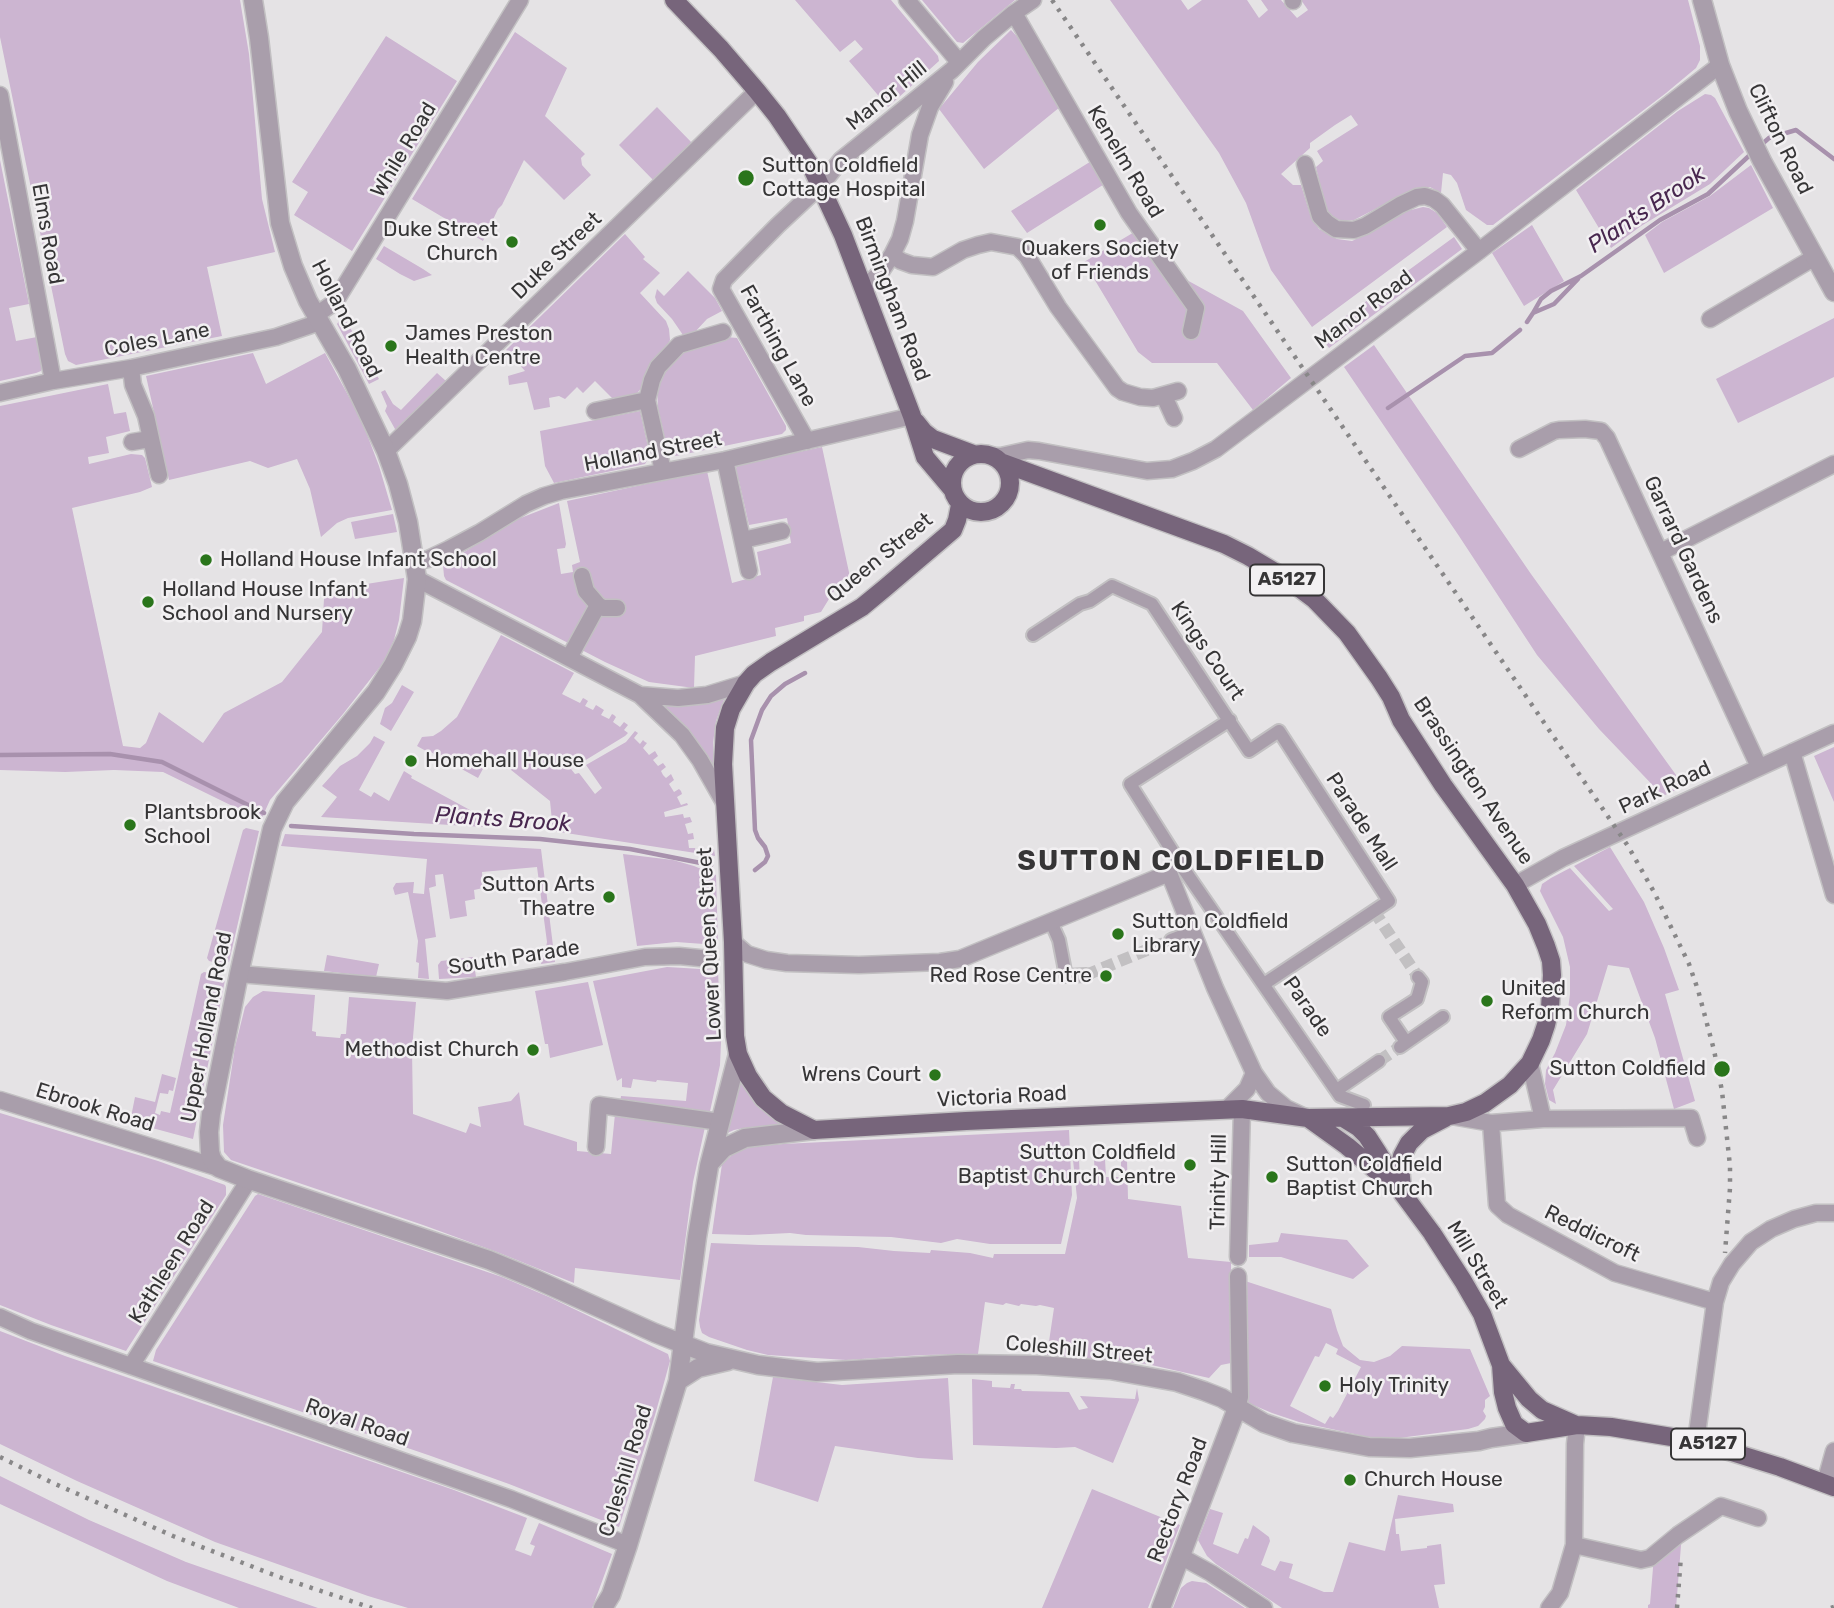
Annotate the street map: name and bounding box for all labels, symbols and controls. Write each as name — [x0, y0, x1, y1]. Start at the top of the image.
street label: Manor Hill — [842, 56, 932, 136]
street label: Clifton Road — [1742, 79, 1818, 199]
street label: While Road — [366, 98, 442, 202]
street label: Kenelm Road — [1082, 101, 1168, 223]
place label: Sutton Coldfield Cottage Hospital — [762, 153, 926, 203]
water label: Plants Brook — [1583, 160, 1711, 260]
marker: Sutton Coldfield Cottage Hospital — [736, 168, 756, 188]
street label: Elms Road — [26, 182, 68, 286]
street label: Duke Street — [507, 207, 607, 305]
street label: Birmingham Road — [849, 213, 935, 385]
place label: Duke Street Church — [383, 217, 498, 267]
marker: Quakers Society of Friends — [1092, 217, 1108, 233]
marker: Duke Street Church — [504, 234, 520, 250]
place label: Quakers Society of Friends — [1021, 236, 1179, 286]
street label: Holland Road — [305, 256, 387, 382]
street label: Manor Road — [1310, 265, 1418, 355]
street label: Farthing Lane — [734, 281, 822, 411]
street label: Coles Lane — [102, 317, 212, 363]
place label: James Preston Health Centre — [405, 321, 553, 371]
marker: James Preston Health Centre — [383, 338, 399, 354]
street label: Holland Street — [582, 426, 724, 478]
street label: Garrard Gardens — [1638, 472, 1728, 628]
street label: Queen Street — [822, 508, 938, 608]
place label: Holland House Infant School — [220, 547, 497, 573]
marker: Holland House Infant School — [198, 552, 214, 568]
road number: A5127 — [1250, 565, 1324, 596]
place label: Holland House Infant School and Nursery — [162, 577, 367, 627]
marker: Holland House Infant School and Nursery — [140, 594, 156, 610]
street label: Kings Court — [1165, 597, 1249, 705]
street label: Brassington Avenue — [1408, 692, 1538, 870]
place label: Homehall House — [425, 748, 584, 774]
marker: Homehall House — [403, 753, 419, 769]
street label: Park Road — [1615, 756, 1715, 820]
street label: Parade Mall — [1320, 768, 1402, 876]
place label: Plantsbrook School — [144, 800, 261, 850]
water label: Plants Brook — [434, 801, 572, 839]
marker: Plantsbrook School — [122, 817, 138, 833]
district label: SUTTON COLDFIELD — [1019, 845, 1325, 879]
street label: Lower Queen Street — [692, 847, 728, 1041]
place label: Sutton Arts Theatre — [482, 872, 595, 922]
marker: Sutton Arts Theatre — [601, 889, 617, 905]
place label: Sutton Coldfield Library — [1132, 909, 1289, 959]
marker: Sutton Coldfield Library — [1110, 926, 1126, 942]
street label: Upper Holland Road — [176, 930, 238, 1124]
street label: South Parade — [447, 935, 581, 981]
place label: Red Rose Centre — [930, 963, 1092, 989]
marker: Red Rose Centre — [1098, 968, 1114, 984]
street label: Parade — [1277, 972, 1337, 1042]
place label: United Reform Church — [1501, 976, 1650, 1026]
marker: United Reform Church — [1479, 993, 1495, 1009]
place label: Methodist Church — [344, 1037, 519, 1063]
marker: Methodist Church — [525, 1042, 541, 1058]
place label: Sutton Coldfield — [1549, 1056, 1706, 1082]
marker: Sutton Coldfield — [1712, 1059, 1732, 1079]
place label: Wrens Court — [801, 1062, 921, 1088]
marker: Wrens Court — [927, 1067, 943, 1083]
street label: Ebrook Road — [33, 1078, 157, 1138]
street label: Victoria Road — [936, 1081, 1068, 1113]
street label: Trinity Hill — [1206, 1134, 1232, 1230]
place label: Sutton Coldfield Baptist Church Centre — [958, 1140, 1176, 1190]
place label: Sutton Coldfield Baptist Church — [1286, 1152, 1443, 1202]
marker: Sutton Coldfield Baptist Church Centre — [1182, 1157, 1198, 1173]
marker: Sutton Coldfield Baptist Church — [1264, 1169, 1280, 1185]
street label: Kathleen Road — [124, 1195, 220, 1329]
street label: Reddicroft — [1540, 1200, 1644, 1268]
street label: Mill Street — [1441, 1217, 1513, 1313]
street label: Coleshill Street — [1004, 1331, 1154, 1369]
place label: Holy Trinity — [1339, 1373, 1449, 1399]
marker: Holy Trinity — [1317, 1378, 1333, 1394]
street label: Royal Road — [302, 1393, 412, 1453]
street label: Coleshill Road — [594, 1402, 658, 1540]
road number: A5127 — [1671, 1428, 1745, 1460]
street label: Rectory Road — [1143, 1434, 1213, 1566]
place label: Church House — [1364, 1467, 1503, 1493]
marker: Church House — [1342, 1472, 1358, 1488]

